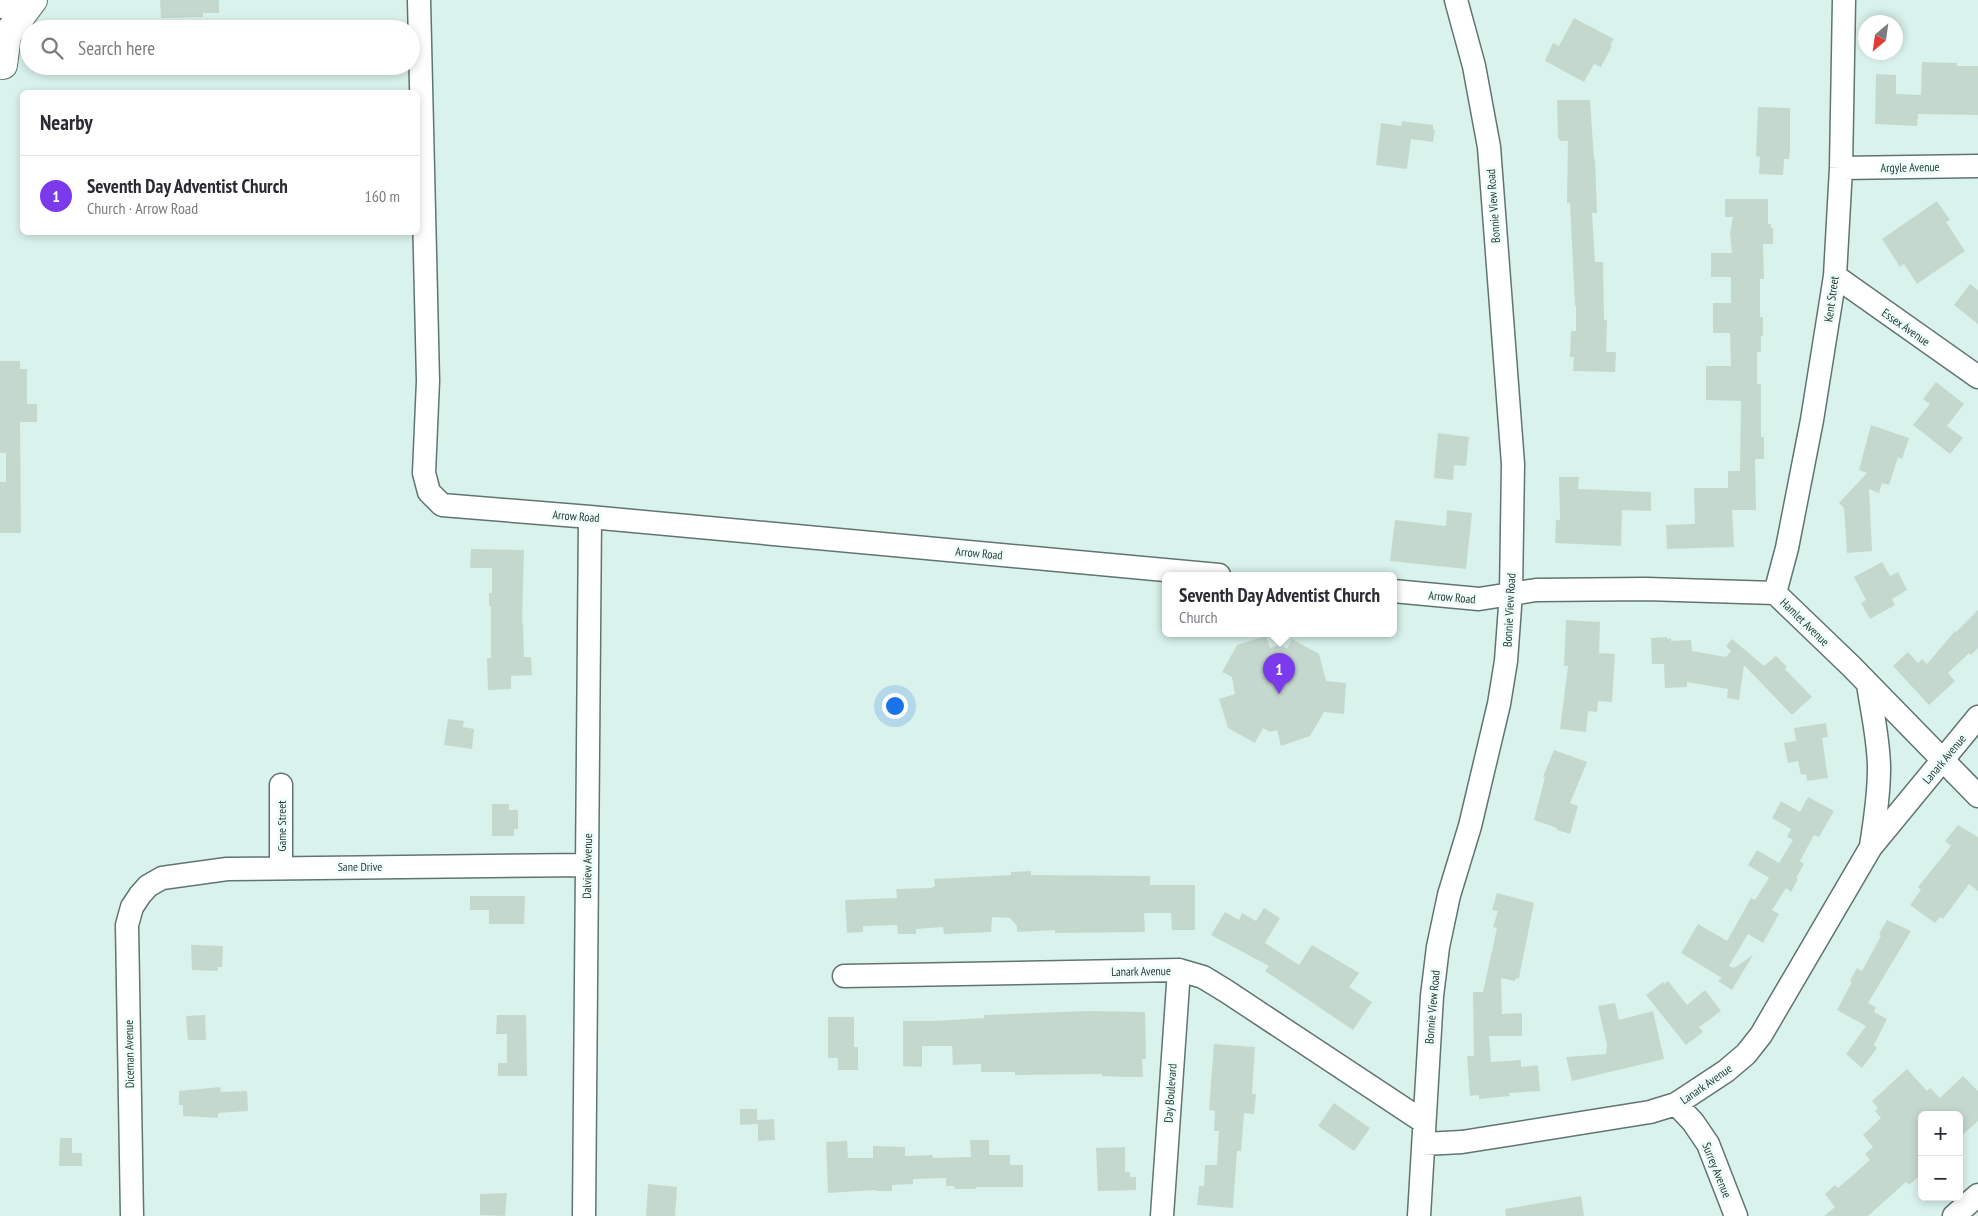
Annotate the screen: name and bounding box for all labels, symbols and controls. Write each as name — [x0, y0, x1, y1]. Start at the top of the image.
north arrow — [1858, 15, 1903, 60]
search box — [20, 20, 420, 75]
icon: search — [38, 34, 66, 62]
text: Search here — [78, 36, 155, 60]
text: Nearby — [40, 109, 93, 136]
street label: Argyle Avenue — [1880, 159, 1940, 175]
street label: Bonnie View Road — [1483, 169, 1503, 243]
text: Seventh Day Adventist Church — [87, 174, 288, 198]
text: 1 — [52, 186, 60, 206]
text: 160 m — [365, 186, 400, 206]
text: Church · Arrow Road — [87, 198, 198, 218]
street label: Kent Street — [1820, 274, 1842, 323]
street label: Essex Avenue — [1879, 305, 1933, 349]
street label: Arrow Road — [552, 507, 600, 525]
street label: Arrow Road — [955, 543, 1003, 563]
popup — [1162, 572, 1397, 637]
street label: Bonnie View Road — [1500, 573, 1518, 647]
text: Seventh Day Adventist Church — [1179, 583, 1380, 607]
street label: Arrow Road — [1428, 587, 1476, 607]
street label: Hamlet Avenue — [1777, 595, 1833, 649]
text: Church — [1179, 607, 1218, 627]
pin: 1 — [1263, 653, 1295, 694]
your location — [882, 693, 908, 719]
street label: Lanark Avenue — [1919, 731, 1969, 787]
street label: Game Street — [274, 800, 289, 851]
street label: Dalview Avenue — [579, 833, 595, 899]
street label: Sane Drive — [338, 859, 382, 874]
street label: Lanark Avenue — [1111, 963, 1171, 979]
street label: Bonnie View Road — [1421, 969, 1443, 1045]
street label: Diceman Avenue — [121, 1020, 137, 1088]
street label: Lanark Avenue — [1677, 1061, 1735, 1107]
street label: Day Boulevard — [1160, 1063, 1180, 1123]
map controls — [1918, 1111, 1963, 1201]
button: + — [1918, 1111, 1963, 1156]
street label: Surrey Avenue — [1699, 1140, 1735, 1200]
button: − — [1918, 1156, 1963, 1201]

